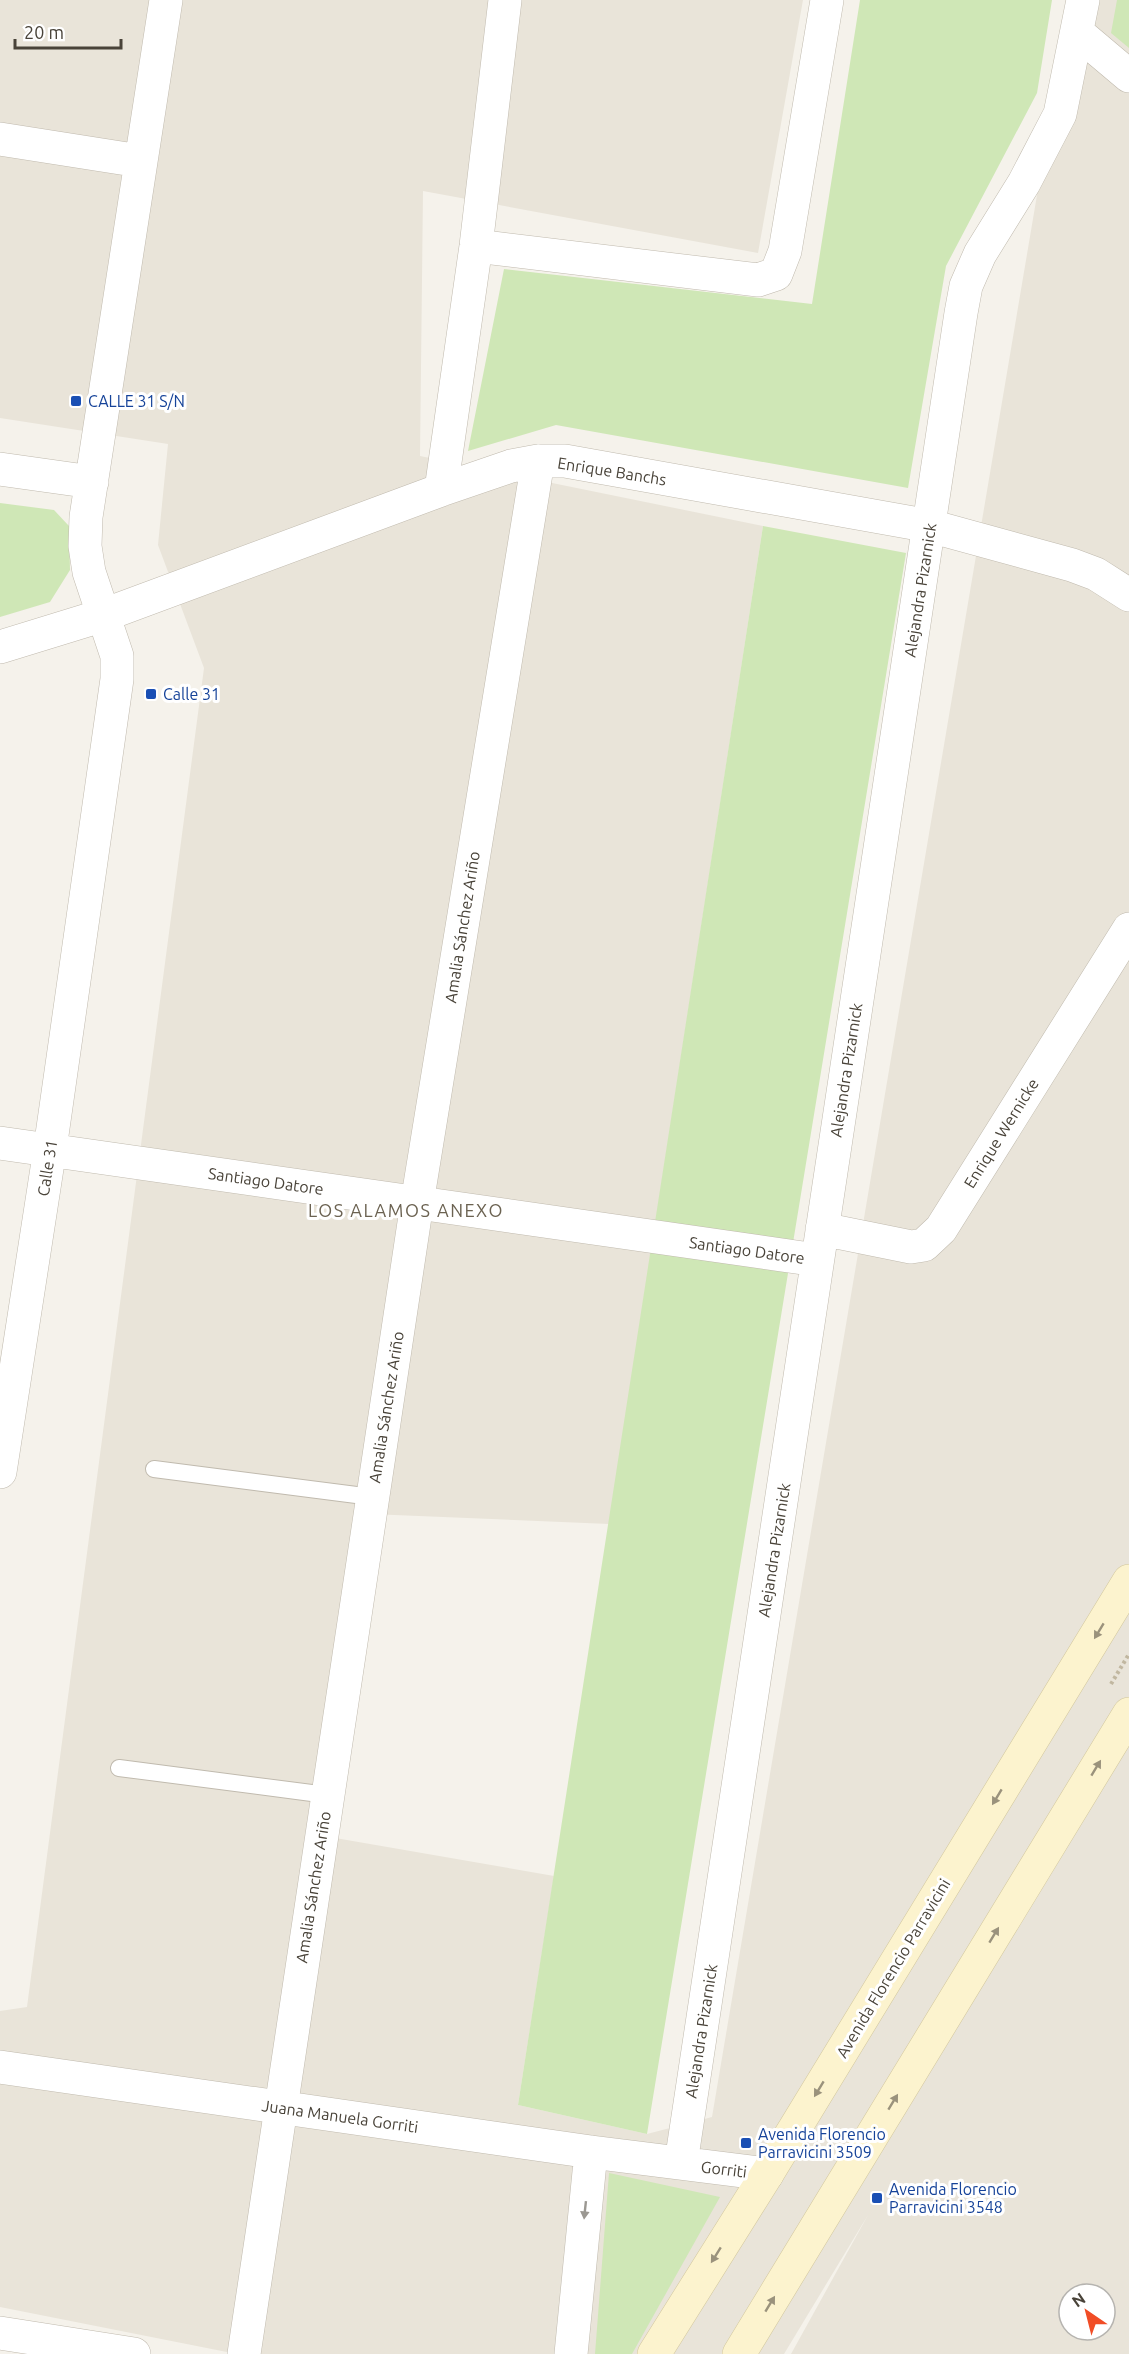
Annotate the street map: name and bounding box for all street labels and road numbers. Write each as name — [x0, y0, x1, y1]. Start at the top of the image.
street label: Enrique Banchs — [556, 453, 668, 489]
street label: Alejandra Pizarnick — [901, 522, 939, 658]
street label: Amalia Sánchez Ariño — [441, 850, 483, 1004]
street label: Alejandra Pizarnick — [827, 1002, 865, 1138]
street label: Enrique Wernicke — [960, 1075, 1042, 1191]
street label: Calle 31 — [34, 1138, 60, 1198]
street label: Santiago Datore — [207, 1164, 325, 1198]
street label: Santiago Datore — [688, 1233, 806, 1267]
street label: Amalia Sánchez Ariño — [365, 1330, 407, 1484]
street label: Alejandra Pizarnick — [755, 1482, 793, 1618]
street label: Amalia Sánchez Ariño — [292, 1810, 334, 1964]
street label: Avenida Florencio Parravicini — [832, 1875, 954, 2061]
street label: Alejandra Pizarnick — [682, 1963, 720, 2099]
street label: Juana Manuela Gorriti — [261, 2096, 419, 2136]
street label: Gorriti — [700, 2157, 748, 2181]

